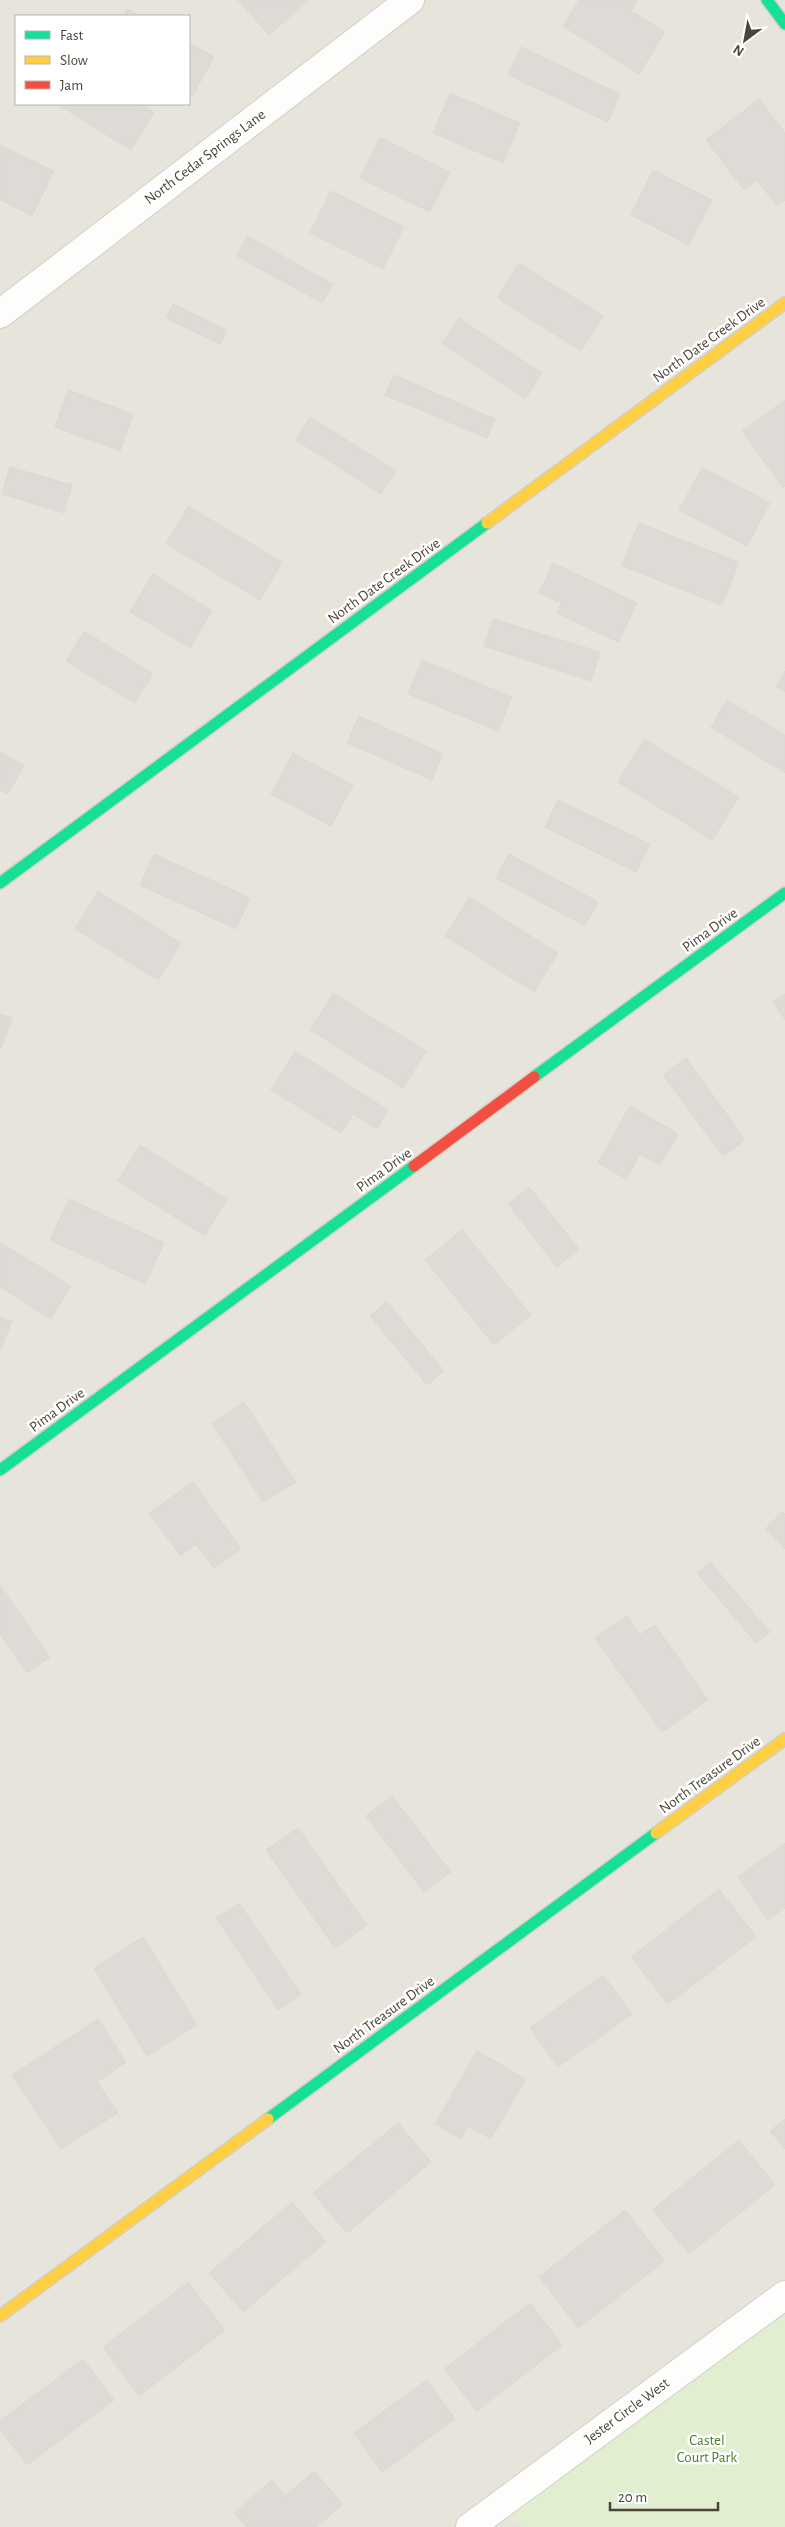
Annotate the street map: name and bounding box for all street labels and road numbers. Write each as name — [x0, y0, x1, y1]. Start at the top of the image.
street label: North Cedar Springs Lane — [142, 107, 268, 207]
street label: North Date Creek Drive — [650, 294, 768, 386]
street label: North Date Creek Drive — [325, 535, 443, 627]
street label: Pima Drive — [680, 905, 740, 955]
street label: Pima Drive — [354, 1145, 414, 1195]
street label: Pima Drive — [27, 1385, 87, 1435]
street label: North Treasure Drive — [657, 1733, 763, 1817]
street label: North Treasure Drive — [331, 1973, 437, 2057]
street label: Jester Circle West — [582, 2375, 672, 2447]

